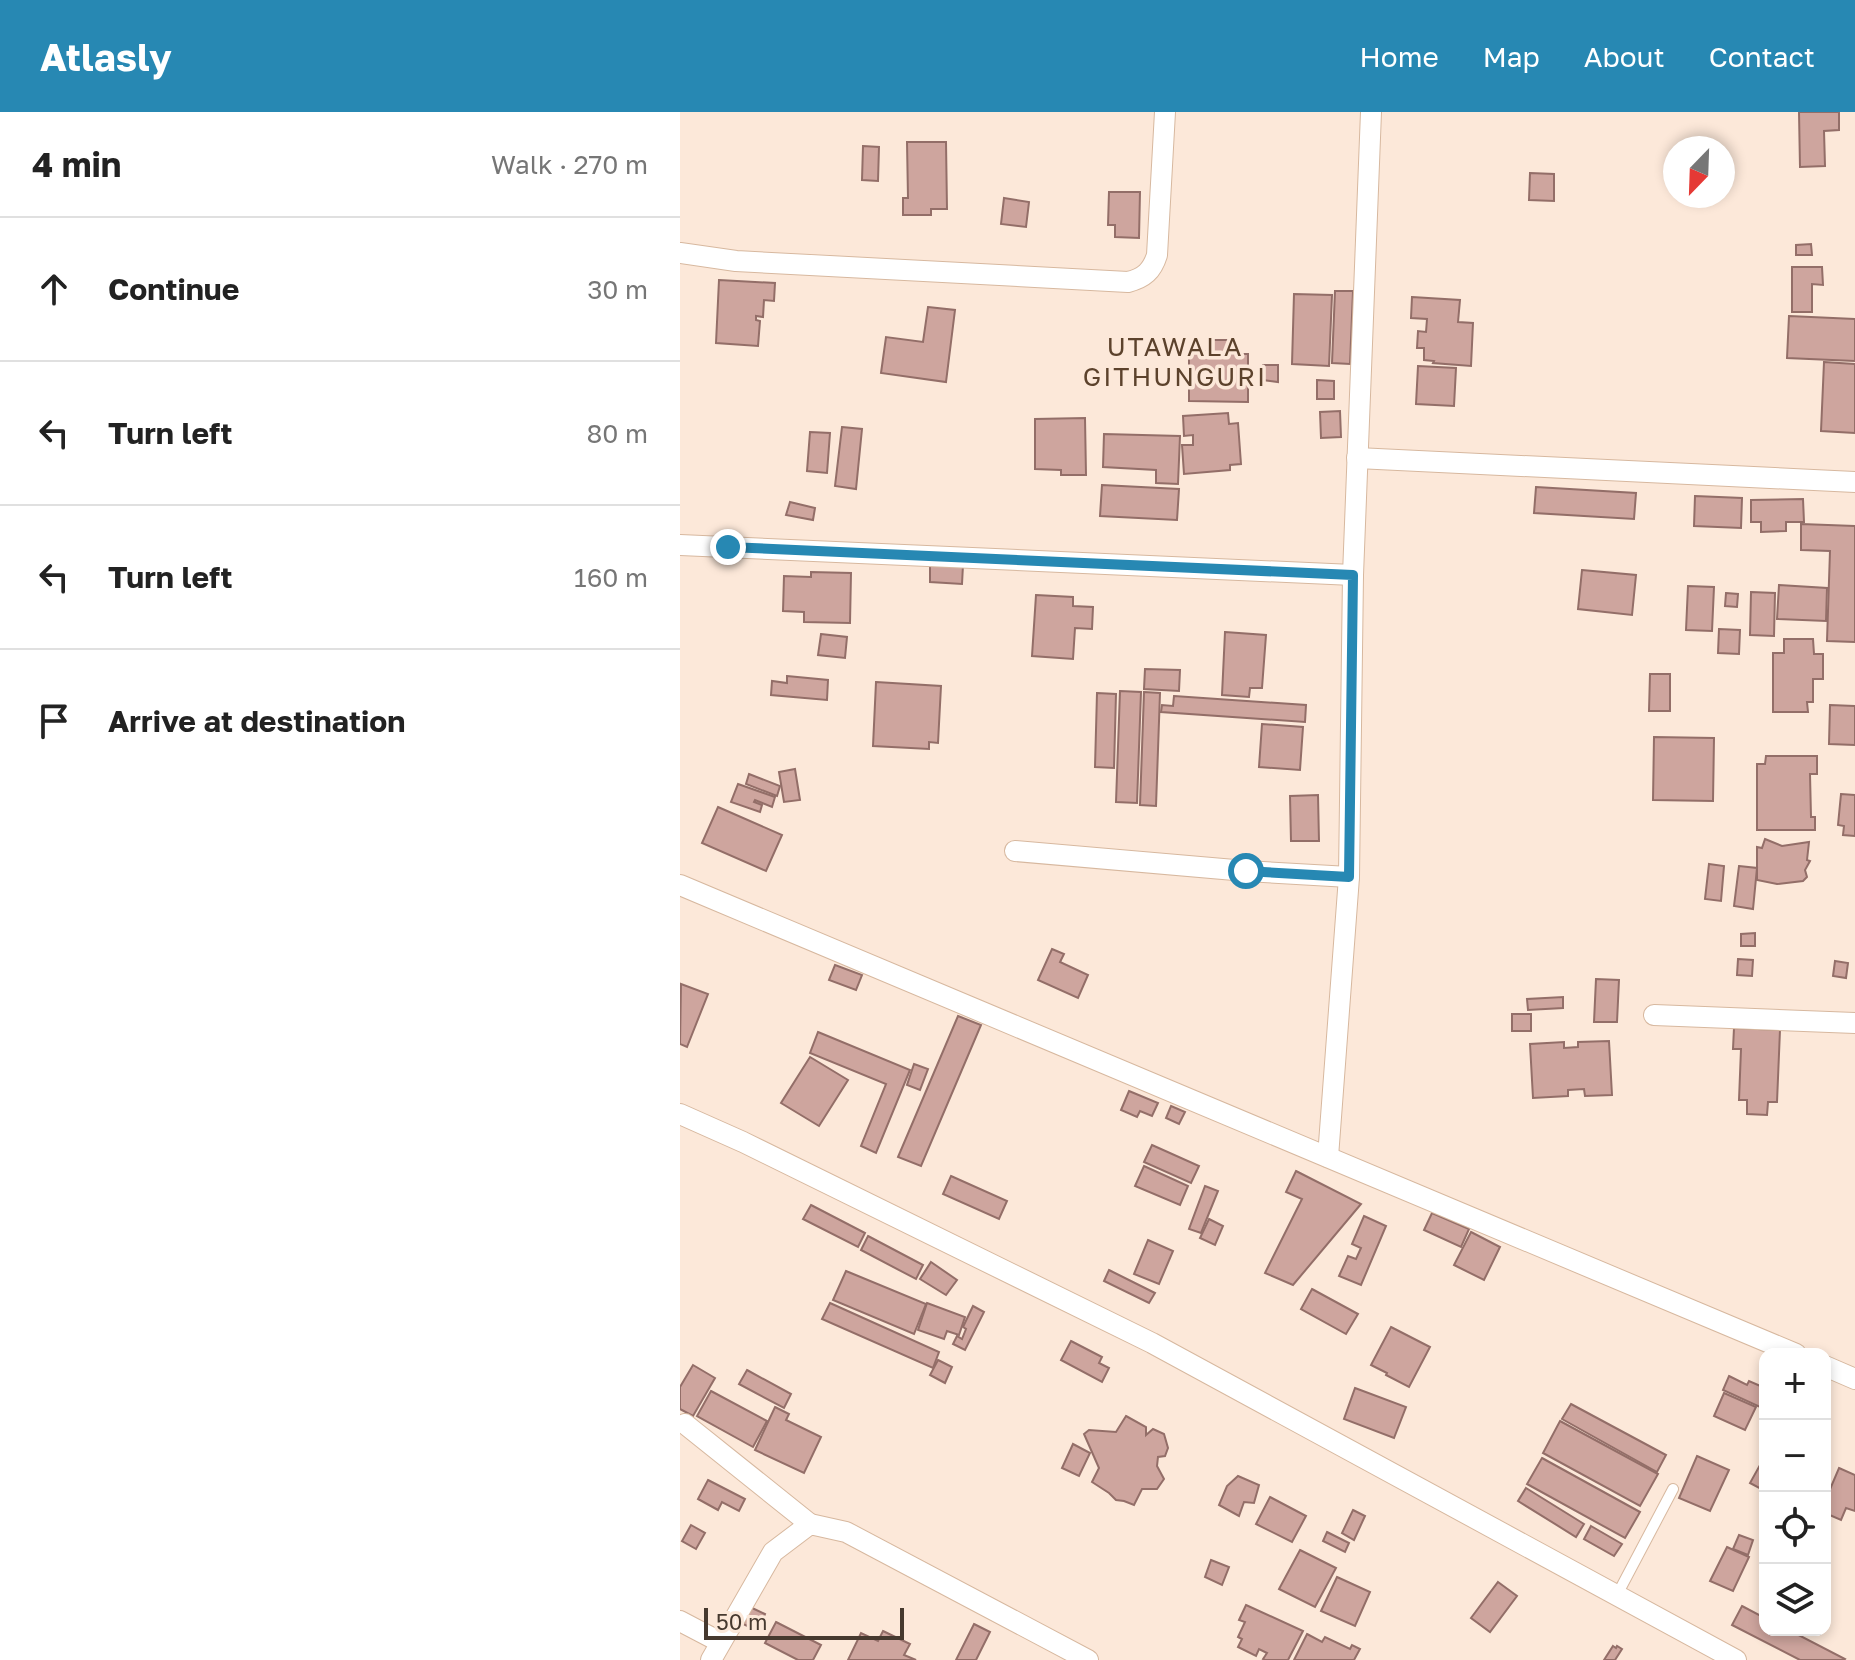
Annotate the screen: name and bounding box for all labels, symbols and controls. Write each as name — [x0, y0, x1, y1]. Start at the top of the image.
text: Atlasly — [40, 34, 172, 79]
text: Home — [1360, 40, 1439, 73]
text: Map — [1483, 40, 1540, 73]
text: About — [1584, 40, 1665, 73]
text: Contact — [1709, 40, 1815, 73]
north arrow — [1663, 136, 1735, 208]
text: 4 min — [32, 144, 121, 184]
text: Walk · 270 m — [491, 149, 648, 180]
icon: ahead — [32, 267, 76, 311]
text: Continue — [108, 271, 239, 307]
text: 30 m — [587, 274, 648, 305]
district label: UTAWALA GITHUNGURI — [1083, 331, 1267, 392]
icon: left — [32, 411, 76, 455]
text: Turn left — [108, 415, 233, 451]
text: 80 m — [587, 418, 648, 449]
route end — [710, 529, 746, 565]
icon: left — [32, 555, 76, 599]
text: Turn left — [108, 559, 233, 595]
text: 160 m — [574, 562, 648, 593]
icon: arrive — [32, 699, 76, 743]
text: Arrive at destination — [108, 703, 405, 739]
route start — [1228, 853, 1264, 889]
map controls — [1759, 1348, 1831, 1636]
button: + — [1759, 1348, 1831, 1420]
button: − — [1759, 1420, 1831, 1492]
button: locate — [1759, 1492, 1831, 1564]
button: layers — [1759, 1564, 1831, 1636]
scale bar — [704, 1604, 904, 1640]
text: 50 m — [716, 1608, 767, 1635]

